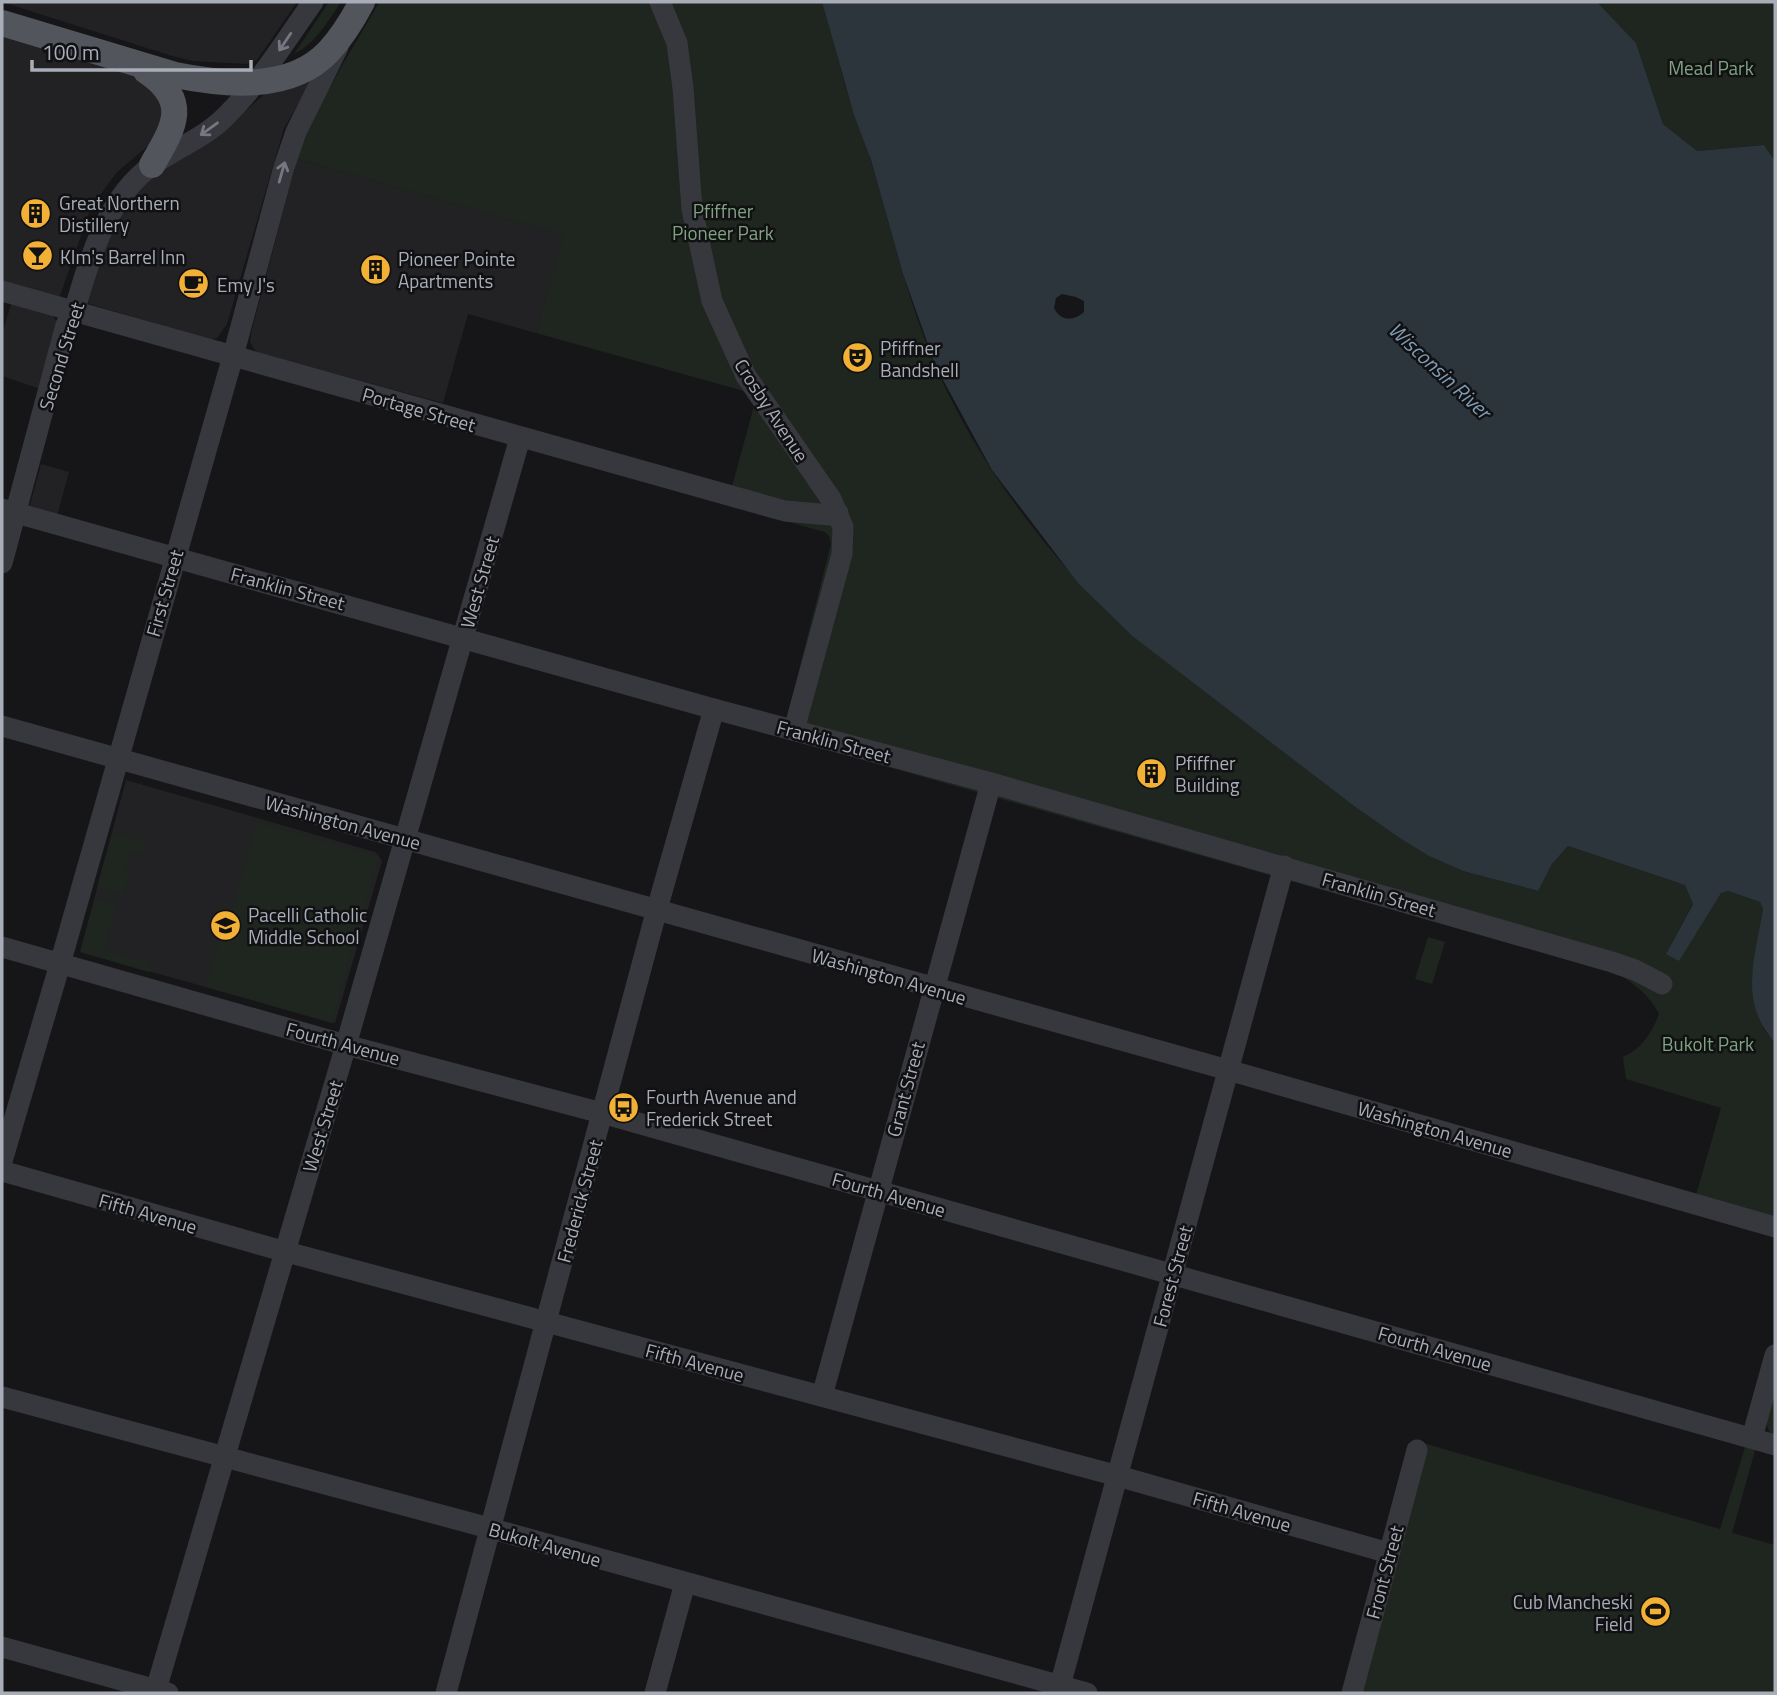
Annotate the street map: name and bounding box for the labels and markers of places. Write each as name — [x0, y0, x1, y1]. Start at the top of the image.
place label: Great Northern Distillery — [59, 188, 180, 239]
building icon: Great Northern Distillery — [19, 196, 53, 230]
bar icon: KIm's Barrel Inn — [20, 239, 54, 273]
place label: KIm's Barrel Inn — [60, 242, 185, 271]
place label: Pioneer Pointe Apartments — [398, 244, 515, 295]
building icon: Pioneer Pointe Apartments — [358, 252, 392, 286]
cafe icon: Emy J's — [177, 267, 211, 301]
place label: Emy J's — [217, 270, 275, 299]
place label: Pfiffner Bandshell — [880, 333, 959, 384]
theatre icon: Pfiffner Bandshell — [840, 341, 874, 375]
place label: Pfiffner Building — [1175, 748, 1240, 799]
building icon: Pfiffner Building — [1135, 756, 1169, 790]
place label: Pacelli Catholic Middle School — [248, 900, 367, 951]
school or university icon: Pacelli Catholic Middle School — [208, 908, 242, 942]
place label: Fourth Avenue and Frederick Street — [646, 1082, 797, 1133]
bus stop icon: Fourth Avenue and Frederick Street — [606, 1090, 640, 1124]
place label: Cub Mancheski Field — [1513, 1587, 1633, 1638]
sports icon: Cub Mancheski Field — [1639, 1595, 1673, 1629]

